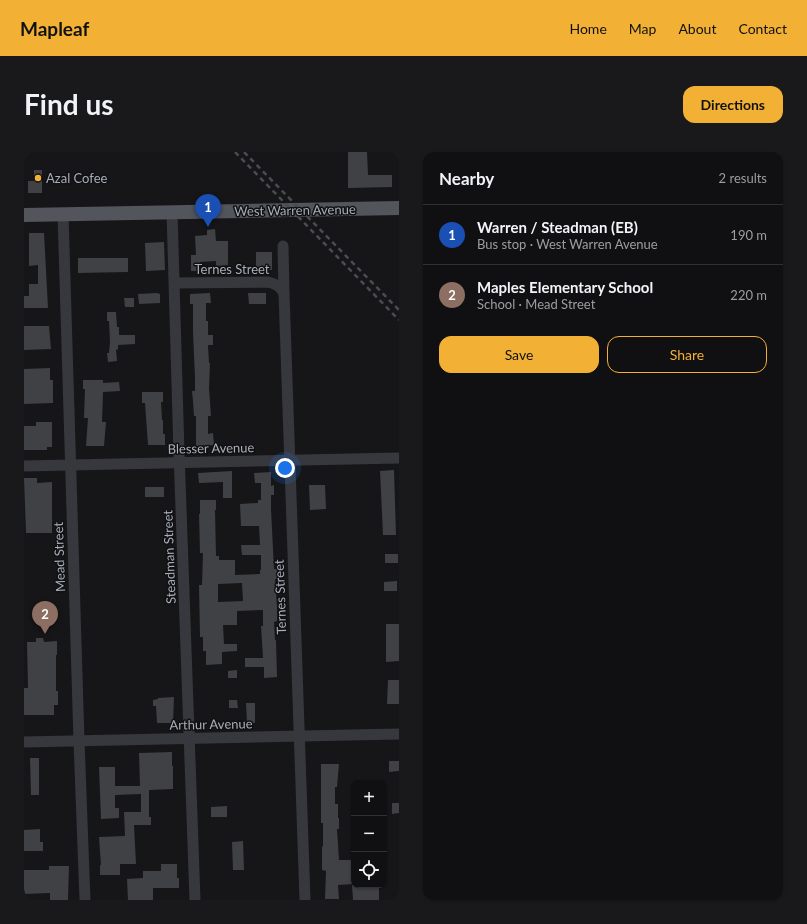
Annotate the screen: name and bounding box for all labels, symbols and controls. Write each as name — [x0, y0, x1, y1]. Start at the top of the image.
text: Mapleaf — [20, 17, 89, 40]
text: Home — [569, 20, 607, 37]
text: Map — [629, 20, 656, 37]
text: About — [678, 20, 716, 37]
text: Contact — [738, 20, 787, 37]
button: Directions — [683, 86, 783, 123]
text: Find us — [24, 87, 114, 121]
text: Nearby — [439, 168, 494, 189]
place label: Azal Cofee — [46, 170, 108, 186]
text: 2 results — [719, 170, 767, 186]
marker: Azal Cofee — [33, 173, 43, 183]
pin: 1 — [195, 194, 221, 227]
street label: West Warren Avenue — [234, 201, 356, 219]
text: Warren / Steadman (EB) — [477, 218, 638, 236]
text: 1 — [448, 227, 456, 243]
text: 190 m — [730, 227, 767, 243]
text: Bus stop · West Warren Avenue — [477, 236, 658, 252]
street label: Ternes Street — [195, 261, 270, 277]
text: Maples Elementary School — [477, 278, 653, 296]
text: 2 — [448, 287, 456, 303]
text: 220 m — [730, 287, 767, 303]
text: School · Mead Street — [477, 296, 595, 312]
button: Save — [439, 336, 599, 373]
button: Share — [607, 336, 767, 373]
street label: Blesser Avenue — [168, 439, 255, 457]
your location — [275, 458, 295, 478]
street label: Steadman Street — [159, 509, 179, 604]
street label: Mead Street — [50, 521, 68, 592]
street label: Ternes Street — [271, 559, 289, 635]
pin: 2 — [32, 601, 58, 634]
street label: Arthur Avenue — [169, 715, 253, 733]
map controls — [351, 780, 387, 888]
button: + — [351, 780, 387, 816]
button: − — [351, 816, 387, 852]
button: locate — [351, 852, 387, 888]

